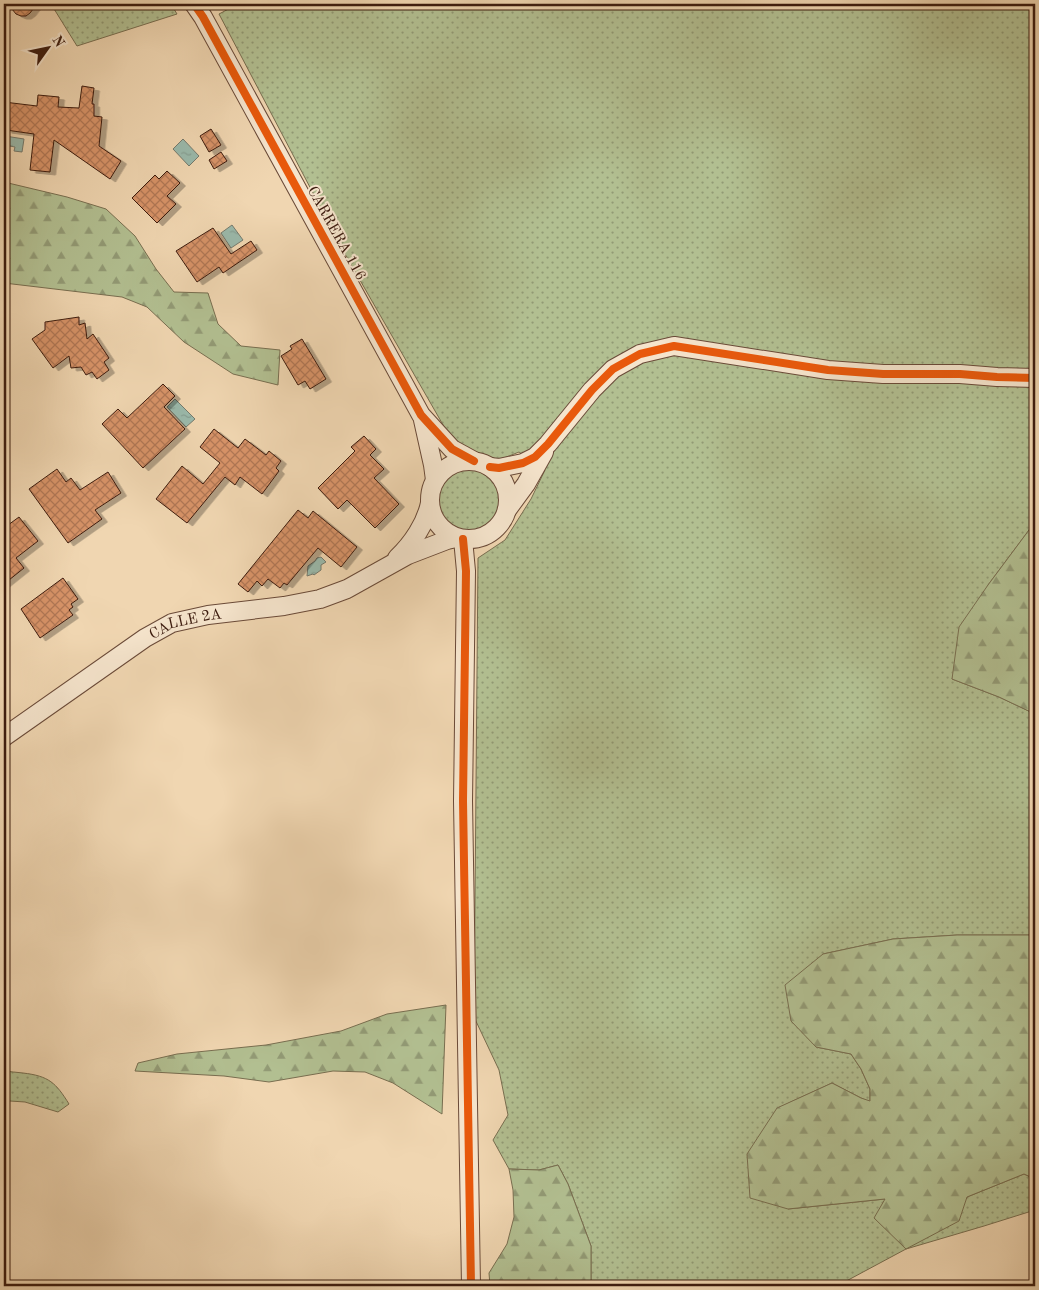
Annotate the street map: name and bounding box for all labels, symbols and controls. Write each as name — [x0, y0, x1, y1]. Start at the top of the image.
north arrow — [22, 22, 72, 72]
text: N — [49, 33, 67, 50]
street label: CARRERA 116 — [304, 184, 368, 283]
street label: CALLE 2A — [147, 607, 223, 643]

